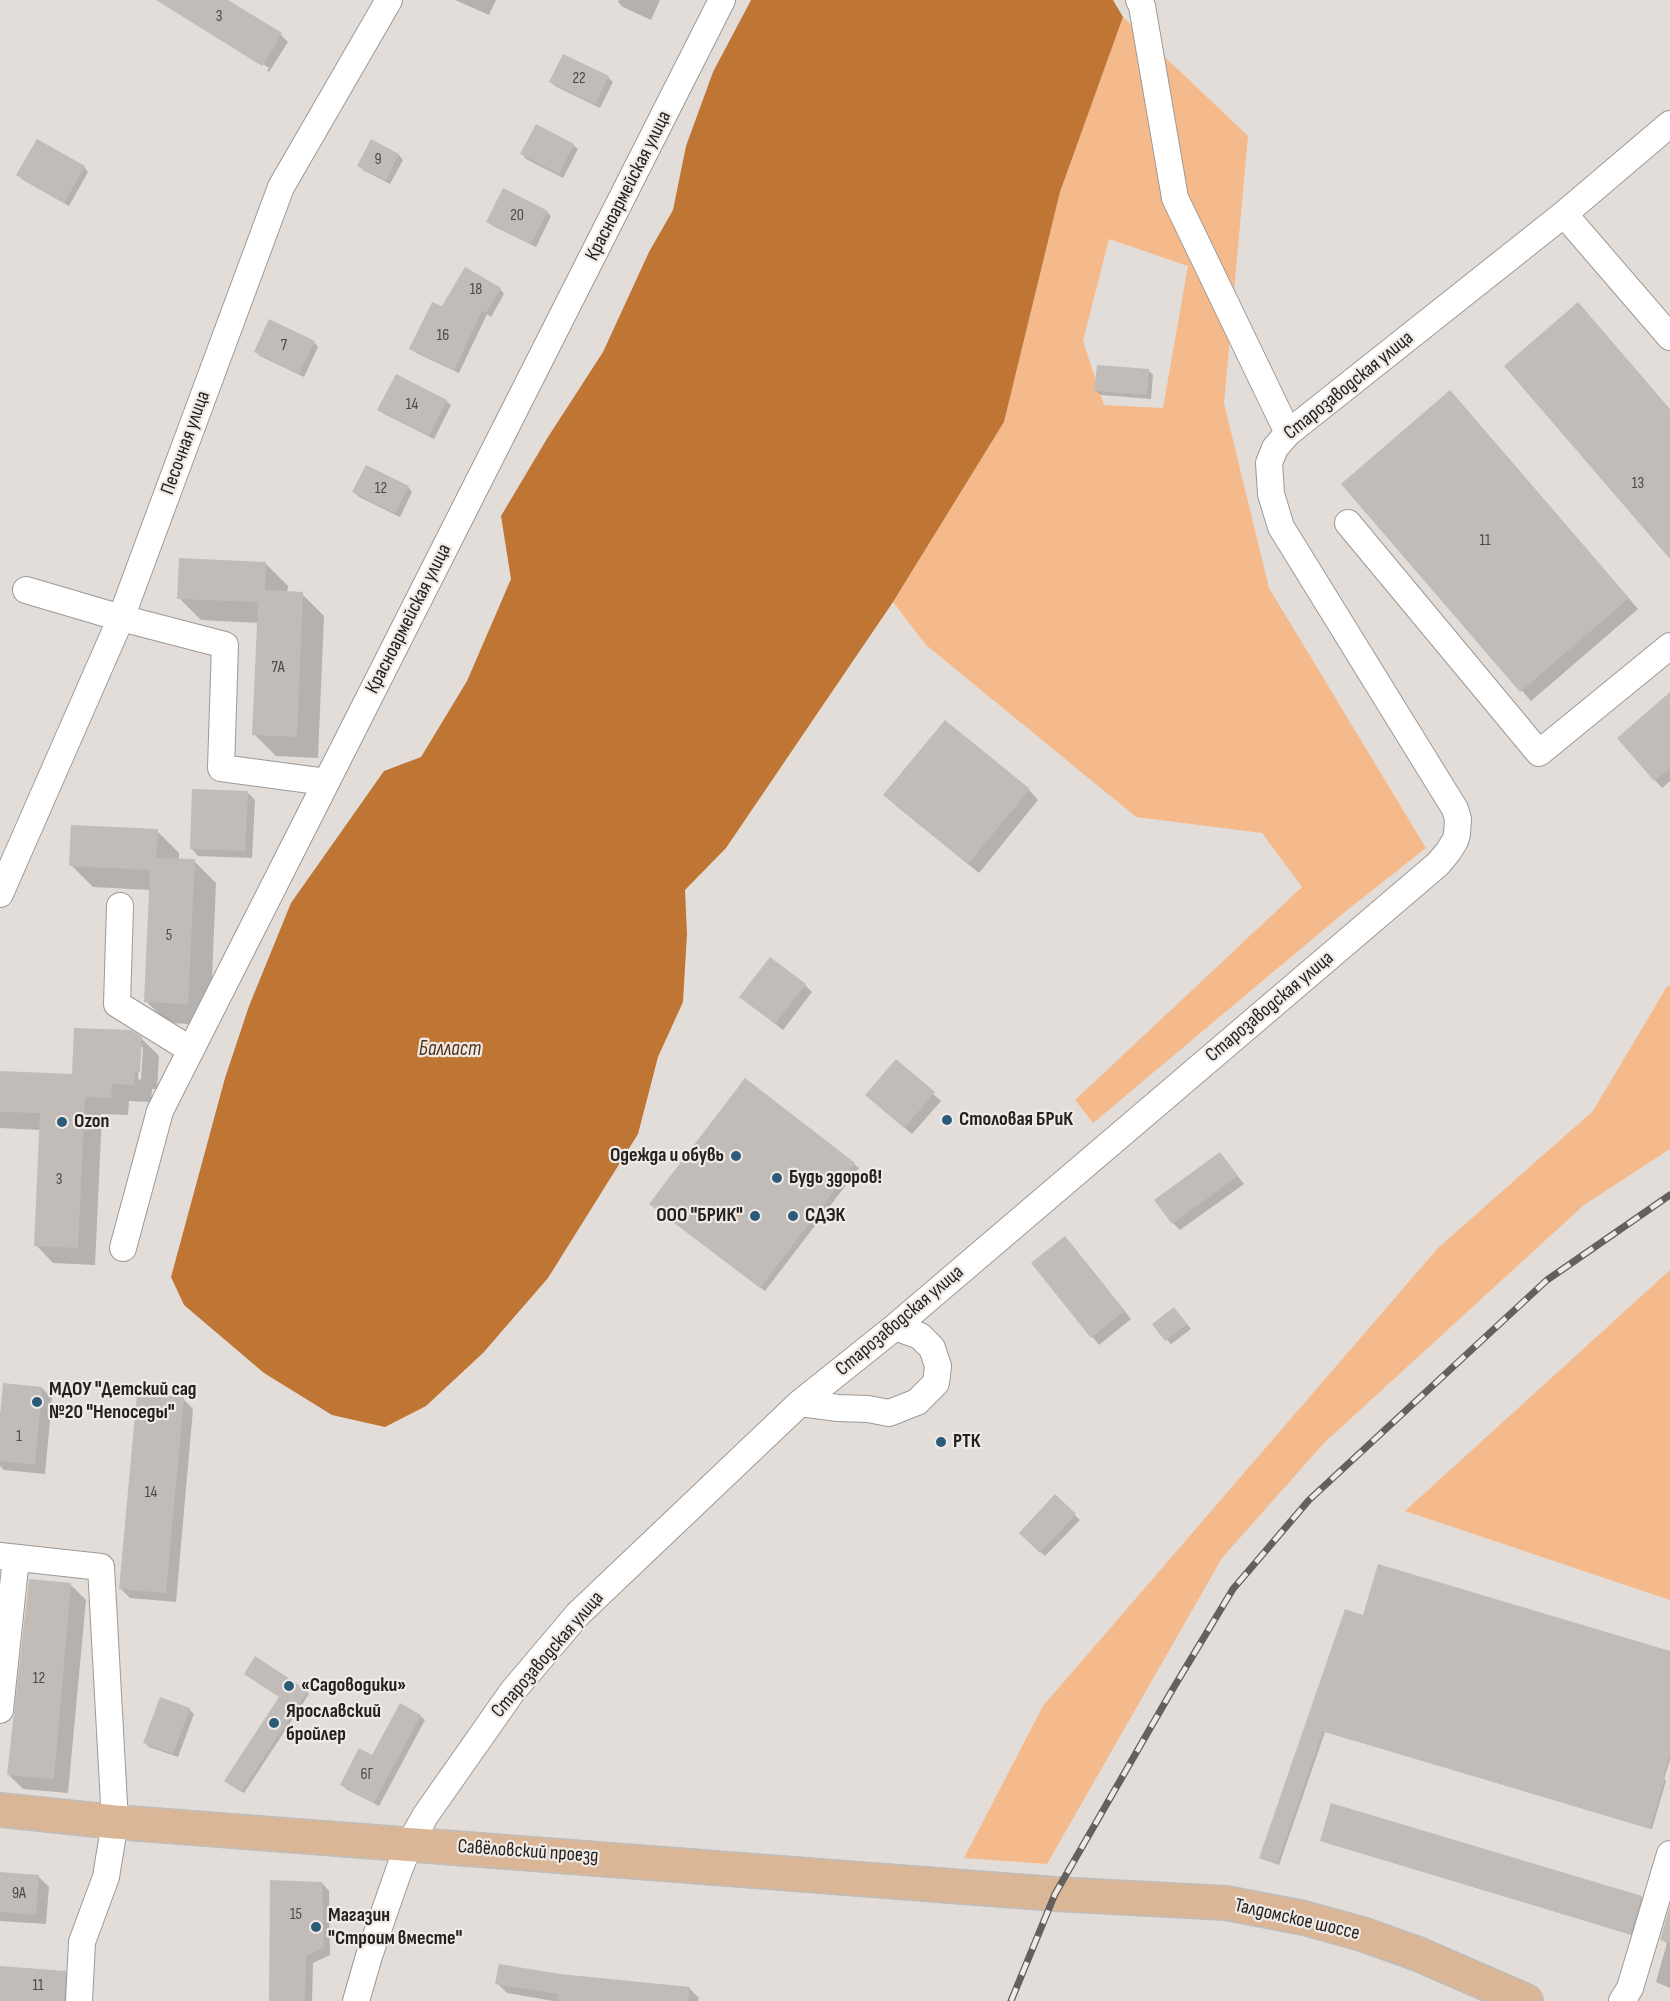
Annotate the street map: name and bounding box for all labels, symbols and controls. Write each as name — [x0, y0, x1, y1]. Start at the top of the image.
house number: 3 — [216, 7, 222, 27]
house number: 22 — [572, 69, 586, 89]
street label: Красноармейская улица — [581, 107, 677, 265]
house number: 9 — [374, 150, 382, 170]
house number: 20 — [510, 206, 524, 226]
house number: 18 — [470, 280, 482, 300]
house number: 16 — [437, 326, 449, 346]
street label: Старозаводская улица — [1279, 326, 1419, 446]
house number: 7 — [281, 336, 287, 356]
street label: Песочная улица — [156, 388, 216, 498]
house number: 14 — [406, 395, 418, 415]
house number: 13 — [1632, 474, 1644, 494]
house number: 12 — [375, 479, 387, 499]
house number: 11 — [1479, 531, 1491, 551]
street label: Красноармейская улица — [361, 540, 457, 698]
house number: 7А — [272, 658, 284, 678]
house number: 5 — [166, 926, 172, 946]
street label: Старозаводская улица — [1201, 947, 1339, 1067]
water label: Балласт — [419, 1037, 481, 1063]
place label: Столовая БРиК — [959, 1108, 1073, 1132]
place label: Ozon — [74, 1110, 109, 1134]
marker: Столовая БРиК — [940, 1113, 954, 1127]
marker: Ozon — [55, 1115, 69, 1129]
place label: Одежда и обувь — [610, 1144, 724, 1168]
marker: Одежда и обувь — [729, 1149, 743, 1163]
place label: Будь здоров! — [789, 1166, 882, 1190]
house number: 3 — [56, 1170, 62, 1190]
marker: Будь здоров! — [770, 1171, 784, 1185]
place label: ООО "БРИК" — [656, 1204, 743, 1228]
place label: СДЭК — [805, 1204, 845, 1228]
marker: ООО "БРИК" — [748, 1209, 762, 1223]
marker: СДЭК — [786, 1209, 800, 1223]
street label: Старозаводская улица — [831, 1261, 969, 1381]
place label: МДОУ "Детский сад №20 "Непоседы" — [49, 1378, 196, 1425]
marker: МДОУ "Детский сад №20 "Непоседы" — [30, 1395, 44, 1409]
house number: 1 — [16, 1427, 22, 1447]
place label: РТК — [953, 1430, 980, 1454]
marker: РТК — [934, 1435, 948, 1449]
house number: 14 — [145, 1483, 157, 1503]
street label: Старозаводская улица — [487, 1587, 609, 1723]
house number: 12 — [33, 1669, 45, 1689]
place label: «Садоводики» — [301, 1674, 406, 1698]
marker: «Садоводики» — [282, 1679, 296, 1693]
place label: Ярославский бройлер — [286, 1700, 381, 1747]
marker: Ярославский бройлер — [267, 1716, 281, 1730]
house number: 6Г — [361, 1765, 373, 1785]
street label: Савёловский проезд — [457, 1835, 599, 1869]
house number: 9А — [12, 1884, 26, 1904]
street label: Талдомское шоссе — [1232, 1894, 1362, 1946]
place label: Магазин "Строим вместе" — [328, 1904, 462, 1951]
house number: 15 — [290, 1905, 302, 1925]
marker: Магазин "Строим вместе" — [309, 1920, 323, 1934]
house number: 11 — [32, 1976, 44, 1996]

